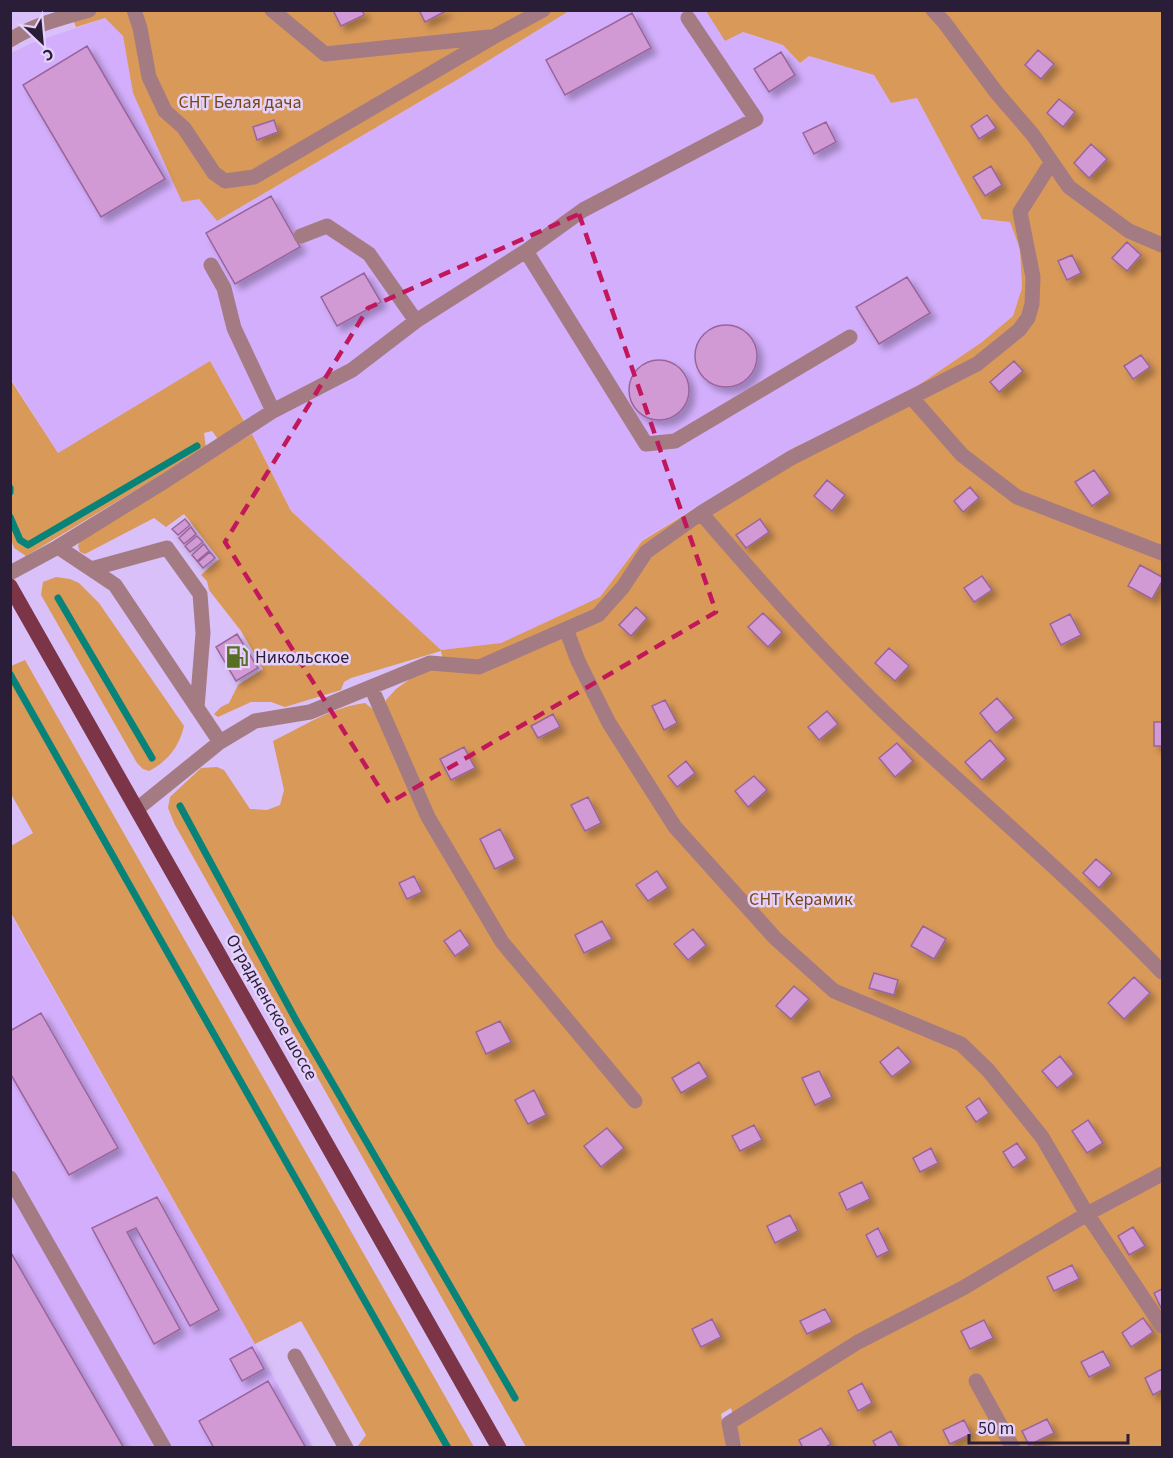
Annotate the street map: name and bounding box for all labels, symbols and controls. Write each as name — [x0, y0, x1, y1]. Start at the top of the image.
north arrow — [12, 12, 72, 72]
text: С — [39, 43, 57, 67]
park label: СНТ Белая дача — [178, 90, 302, 115]
fuel station icon: Никольское — [224, 644, 250, 670]
place label: Никольское — [255, 645, 349, 670]
park label: СНТ Керамик — [749, 887, 853, 912]
street label: Отрадненское шоссе — [220, 930, 324, 1085]
scale bar — [969, 1407, 1128, 1445]
text: 50 m — [978, 1416, 1014, 1441]

